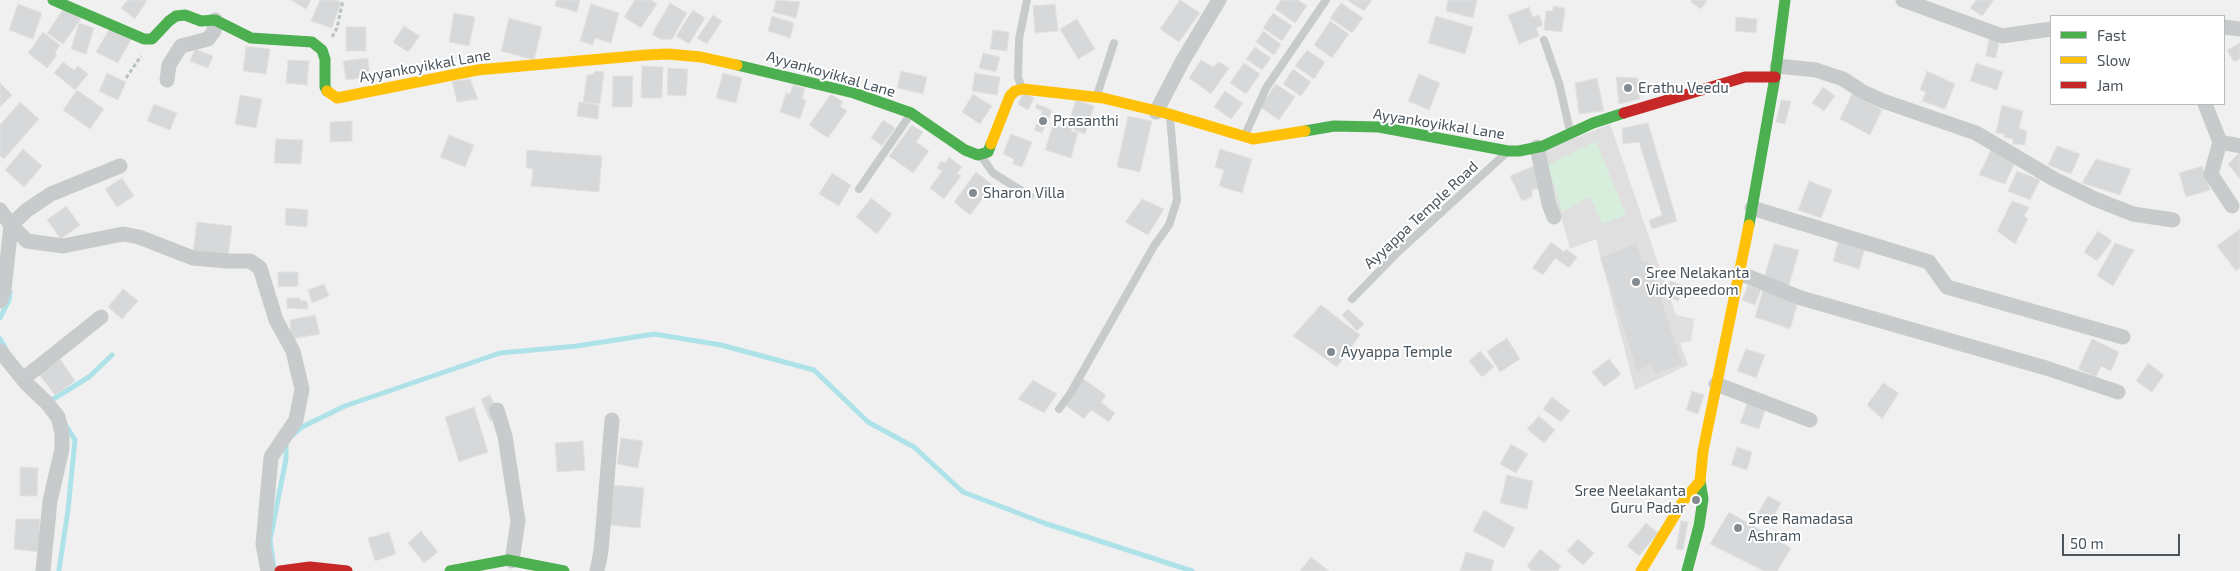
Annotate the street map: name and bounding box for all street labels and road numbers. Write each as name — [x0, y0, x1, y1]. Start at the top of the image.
street label: Ayyankoyikkal Lane — [358, 46, 492, 86]
street label: Ayyankoyikkal Lane — [764, 47, 898, 101]
street label: Ayyankoyikkal Lane — [1372, 105, 1506, 143]
street label: Ayyappa Temple Road — [1360, 157, 1482, 273]

